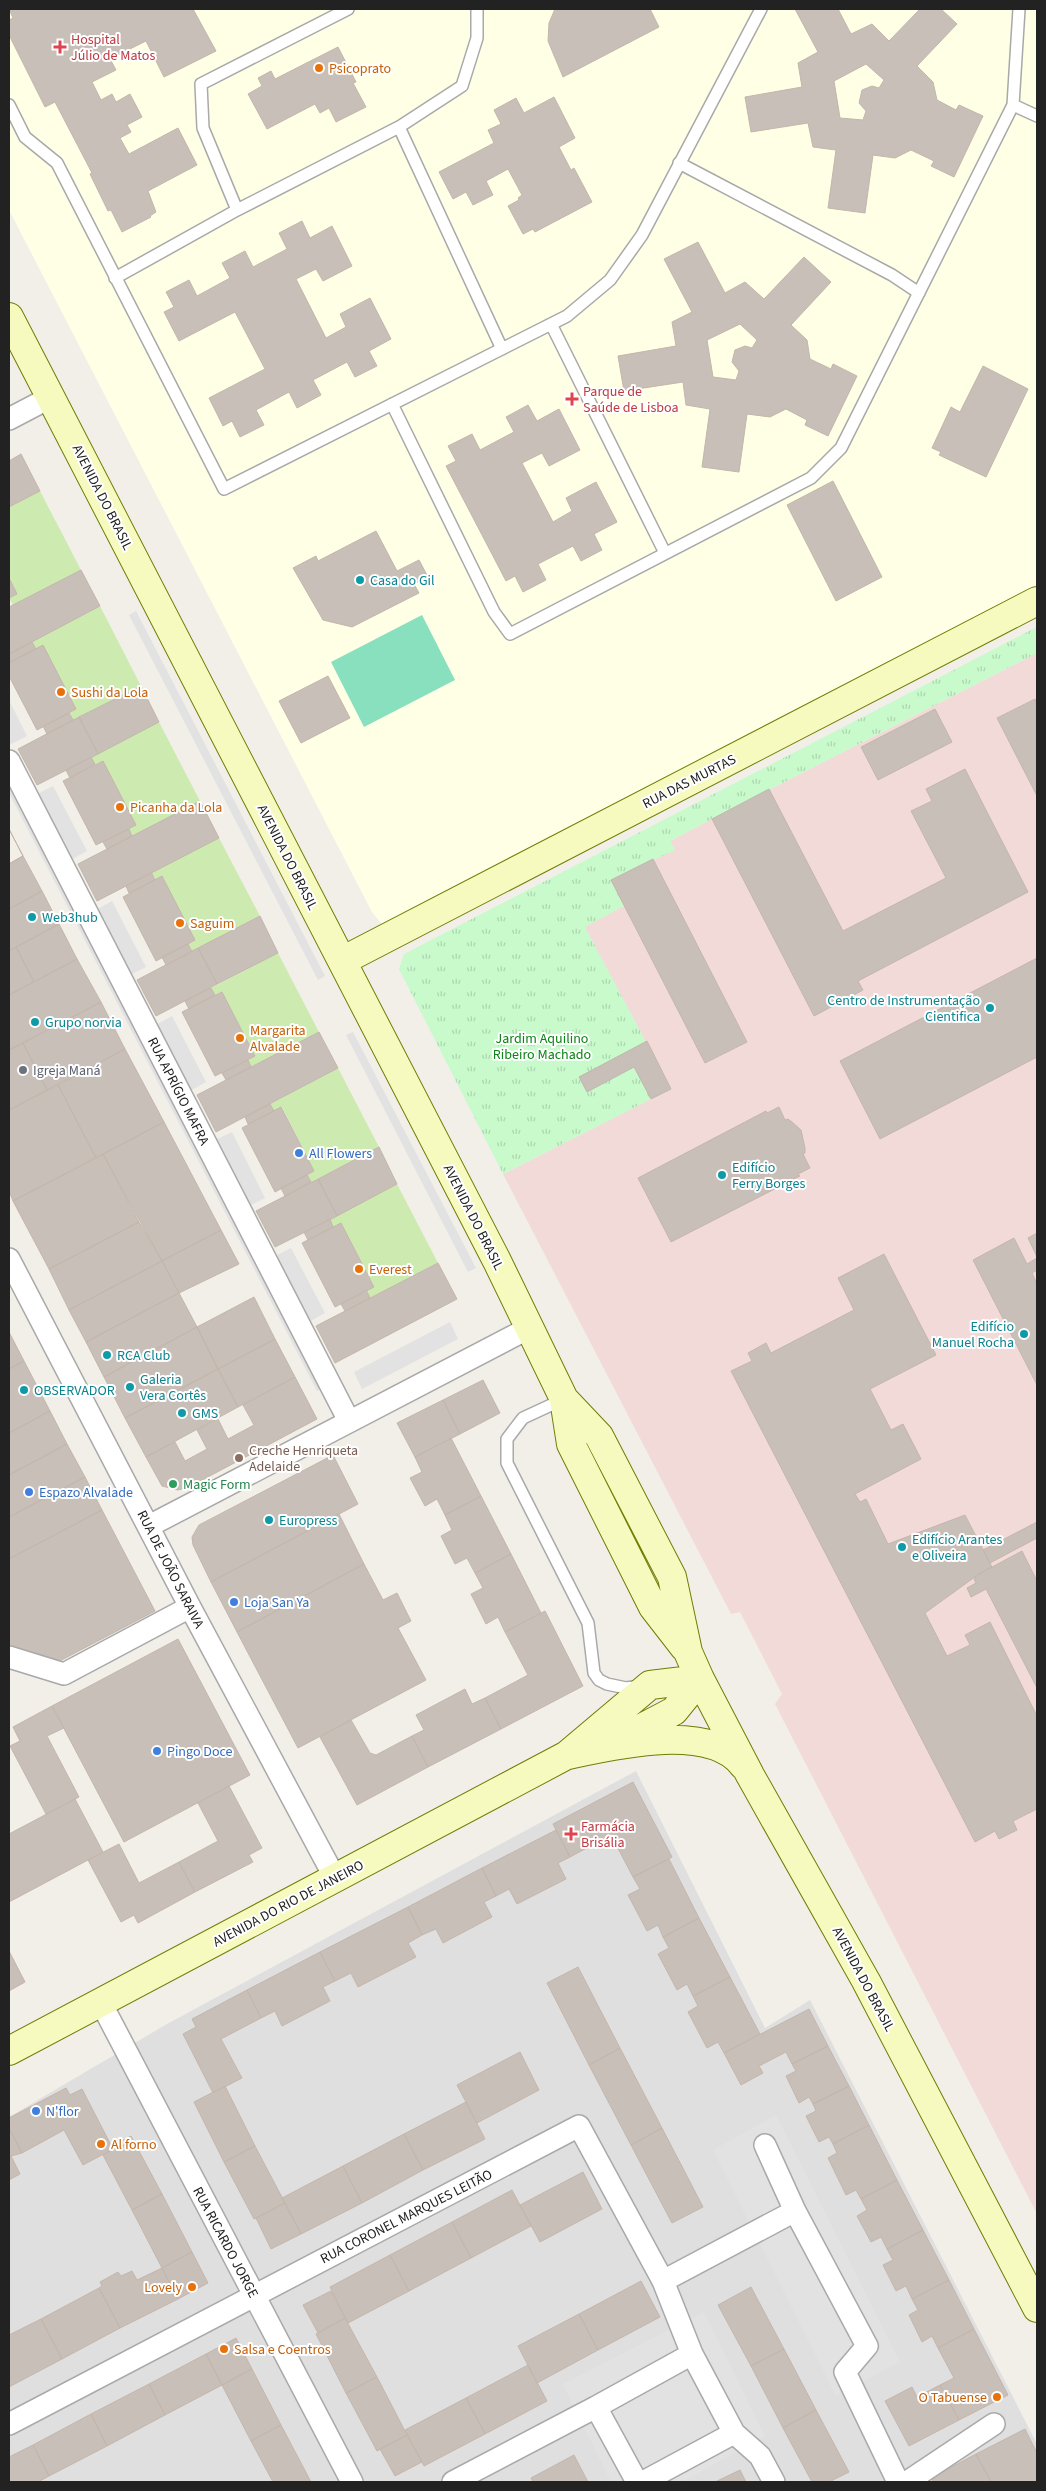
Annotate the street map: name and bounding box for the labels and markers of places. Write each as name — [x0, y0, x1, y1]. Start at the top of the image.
place label: Hospital Júlio de Matos — [71, 30, 155, 66]
marker: Hospital Júlio de Matos — [53, 40, 67, 54]
place label: Psicoprato — [329, 59, 391, 79]
marker: Psicoprato — [313, 62, 325, 74]
place label: Parque de Saúde de Lisboa — [583, 382, 678, 418]
marker: Parque de Saúde de Lisboa — [565, 392, 579, 406]
place label: Casa do Gil — [370, 571, 435, 591]
marker: Casa do Gil — [354, 574, 366, 586]
place label: Sushi da Lola — [71, 683, 148, 703]
marker: Sushi da Lola — [55, 686, 67, 698]
place label: Picanha da Lola — [130, 798, 222, 818]
marker: Picanha da Lola — [114, 801, 126, 813]
place label: Web3hub — [42, 908, 98, 928]
marker: Web3hub — [26, 911, 38, 923]
place label: Saguim — [190, 914, 234, 934]
marker: Saguim — [174, 917, 186, 929]
place label: Centro de Instrumentação Cientifica — [827, 991, 980, 1027]
marker: Centro de Instrumentação Cientifica — [984, 1002, 996, 1014]
place label: Grupo norvia — [45, 1013, 122, 1033]
marker: Grupo norvia — [29, 1016, 41, 1028]
place label: Margarita Alvalade — [250, 1021, 306, 1057]
marker: Margarita Alvalade — [234, 1032, 246, 1044]
place label: Igreja Maná — [33, 1061, 101, 1081]
marker: Igreja Maná — [17, 1064, 29, 1076]
place label: All Flowers — [309, 1144, 372, 1164]
marker: All Flowers — [293, 1147, 305, 1159]
place label: Edifício Ferry Borges — [732, 1158, 805, 1194]
marker: Edifício Ferry Borges — [716, 1169, 728, 1181]
place label: Everest — [369, 1260, 412, 1280]
marker: Everest — [353, 1263, 365, 1275]
place label: Edifício Manuel Rocha — [932, 1317, 1014, 1353]
marker: Edifício Manuel Rocha — [1018, 1328, 1030, 1340]
place label: RCA Club — [117, 1346, 171, 1366]
marker: RCA Club — [101, 1349, 113, 1361]
place label: Galeria Vera Cortês — [140, 1370, 206, 1406]
place label: OBSERVADOR — [34, 1381, 115, 1401]
marker: Galeria Vera Cortês — [124, 1381, 136, 1393]
marker: OBSERVADOR — [18, 1384, 30, 1396]
place label: GMS — [192, 1404, 218, 1424]
marker: GMS — [176, 1407, 188, 1419]
place label: Creche Henriqueta Adelaide — [249, 1441, 358, 1477]
marker: Creche Henriqueta Adelaide — [233, 1452, 245, 1464]
place label: Magic Form — [183, 1475, 251, 1495]
marker: Magic Form — [167, 1478, 179, 1490]
place label: Espazo Alvalade — [39, 1483, 133, 1503]
marker: Espazo Alvalade — [23, 1486, 35, 1498]
place label: Europress — [279, 1511, 338, 1531]
marker: Europress — [263, 1514, 275, 1526]
place label: Edifício Arantes e Oliveira — [912, 1530, 1003, 1566]
marker: Edifício Arantes e Oliveira — [896, 1541, 908, 1553]
place label: Loja San Ya — [244, 1593, 309, 1613]
marker: Loja San Ya — [228, 1596, 240, 1608]
place label: Pingo Doce — [167, 1742, 233, 1762]
marker: Pingo Doce — [151, 1745, 163, 1757]
place label: Farmácia Brisália — [581, 1817, 635, 1853]
marker: Farmácia Brisália — [565, 1828, 577, 1840]
place label: N'flor — [46, 2102, 79, 2122]
marker: N'flor — [30, 2105, 42, 2117]
place label: Al forno — [111, 2135, 157, 2155]
marker: Al forno — [95, 2138, 107, 2150]
place label: Lovely — [144, 2278, 182, 2298]
marker: Lovely — [186, 2281, 198, 2293]
place label: Salsa e Coentros — [234, 2340, 331, 2360]
marker: Salsa e Coentros — [218, 2343, 230, 2355]
place label: O Tabuense — [919, 2388, 987, 2408]
marker: O Tabuense — [991, 2391, 1003, 2403]

